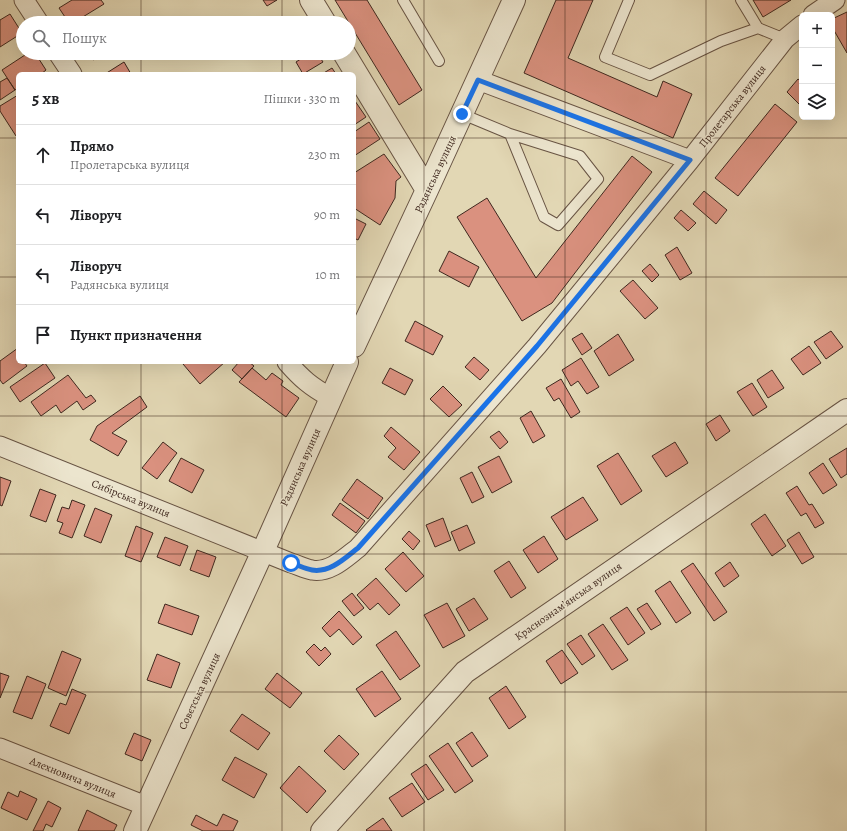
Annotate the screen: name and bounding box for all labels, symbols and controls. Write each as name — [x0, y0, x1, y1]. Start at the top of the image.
map controls — [799, 12, 835, 120]
button: + — [799, 12, 835, 48]
search box — [16, 16, 356, 60]
icon: search — [30, 27, 52, 49]
text: Пошук — [62, 28, 107, 48]
button: − — [799, 48, 835, 84]
street label: Пролетарська вулиця — [695, 62, 769, 151]
button: layers — [799, 84, 835, 120]
text: 5 хв — [32, 87, 60, 110]
text: Пішки · 330 m — [263, 90, 340, 107]
route end — [453, 105, 471, 123]
street label: Радянська вулиця — [411, 133, 460, 215]
text: Прямо — [70, 136, 114, 156]
icon: ahead — [32, 144, 54, 166]
text: 230 m — [308, 146, 340, 163]
text: Пролетарська вулиця — [70, 156, 190, 173]
icon: left — [32, 204, 54, 226]
text: Ліворуч — [70, 205, 122, 225]
text: 90 m — [314, 206, 340, 223]
text: Ліворуч — [70, 256, 122, 276]
icon: left — [32, 264, 54, 286]
text: 10 m — [315, 266, 340, 283]
text: Радянська вулиця — [70, 276, 169, 293]
icon: arrive — [32, 324, 54, 346]
text: Пункт призначення — [70, 325, 202, 345]
street label: Радянська вулиця — [277, 426, 324, 509]
street label: Сибірська вулиця — [89, 476, 172, 521]
route start — [282, 554, 300, 572]
street label: Краснознамʼянська вулиця — [512, 559, 625, 644]
street label: Совєтська вулиця — [175, 650, 224, 732]
street label: Алехновича вулиця — [27, 753, 118, 802]

